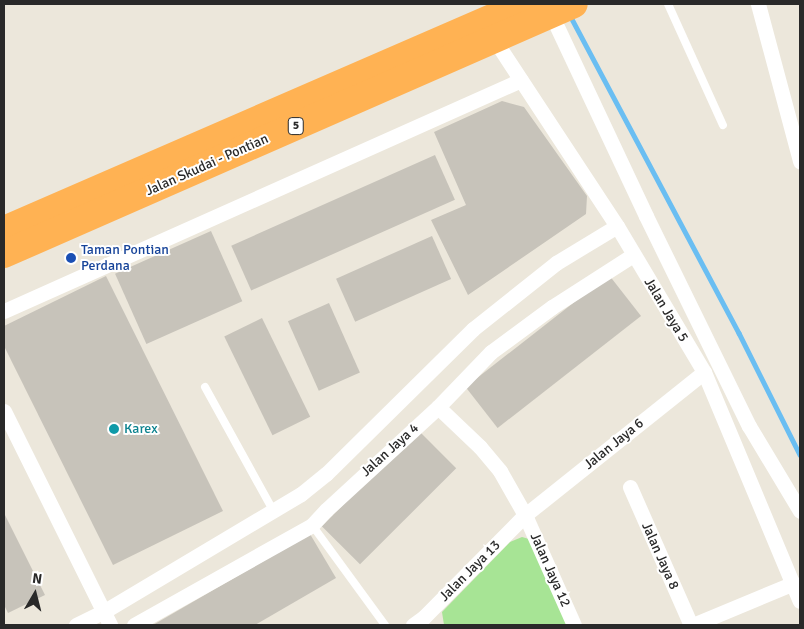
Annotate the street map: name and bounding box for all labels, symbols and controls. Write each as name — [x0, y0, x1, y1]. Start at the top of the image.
road number: 5 — [287, 116, 305, 136]
street label: Jalan Skudai - Pontian — [143, 130, 271, 200]
place label: Taman Pontian Perdana — [81, 242, 169, 274]
marker: Taman Pontian Perdana — [65, 252, 77, 264]
street label: Jalan Jaya 5 — [640, 275, 692, 345]
street label: Jalan Jaya 6 — [581, 415, 647, 473]
street label: Jalan Jaya 4 — [358, 420, 422, 480]
place label: Karex — [124, 421, 158, 437]
marker: Karex — [108, 423, 120, 435]
street label: Jalan Jaya 8 — [638, 520, 682, 592]
street label: Jalan Jaya 12 — [526, 530, 574, 610]
street label: Jalan Jaya 13 — [436, 537, 504, 605]
north arrow — [10, 569, 60, 619]
text: N — [31, 570, 43, 588]

